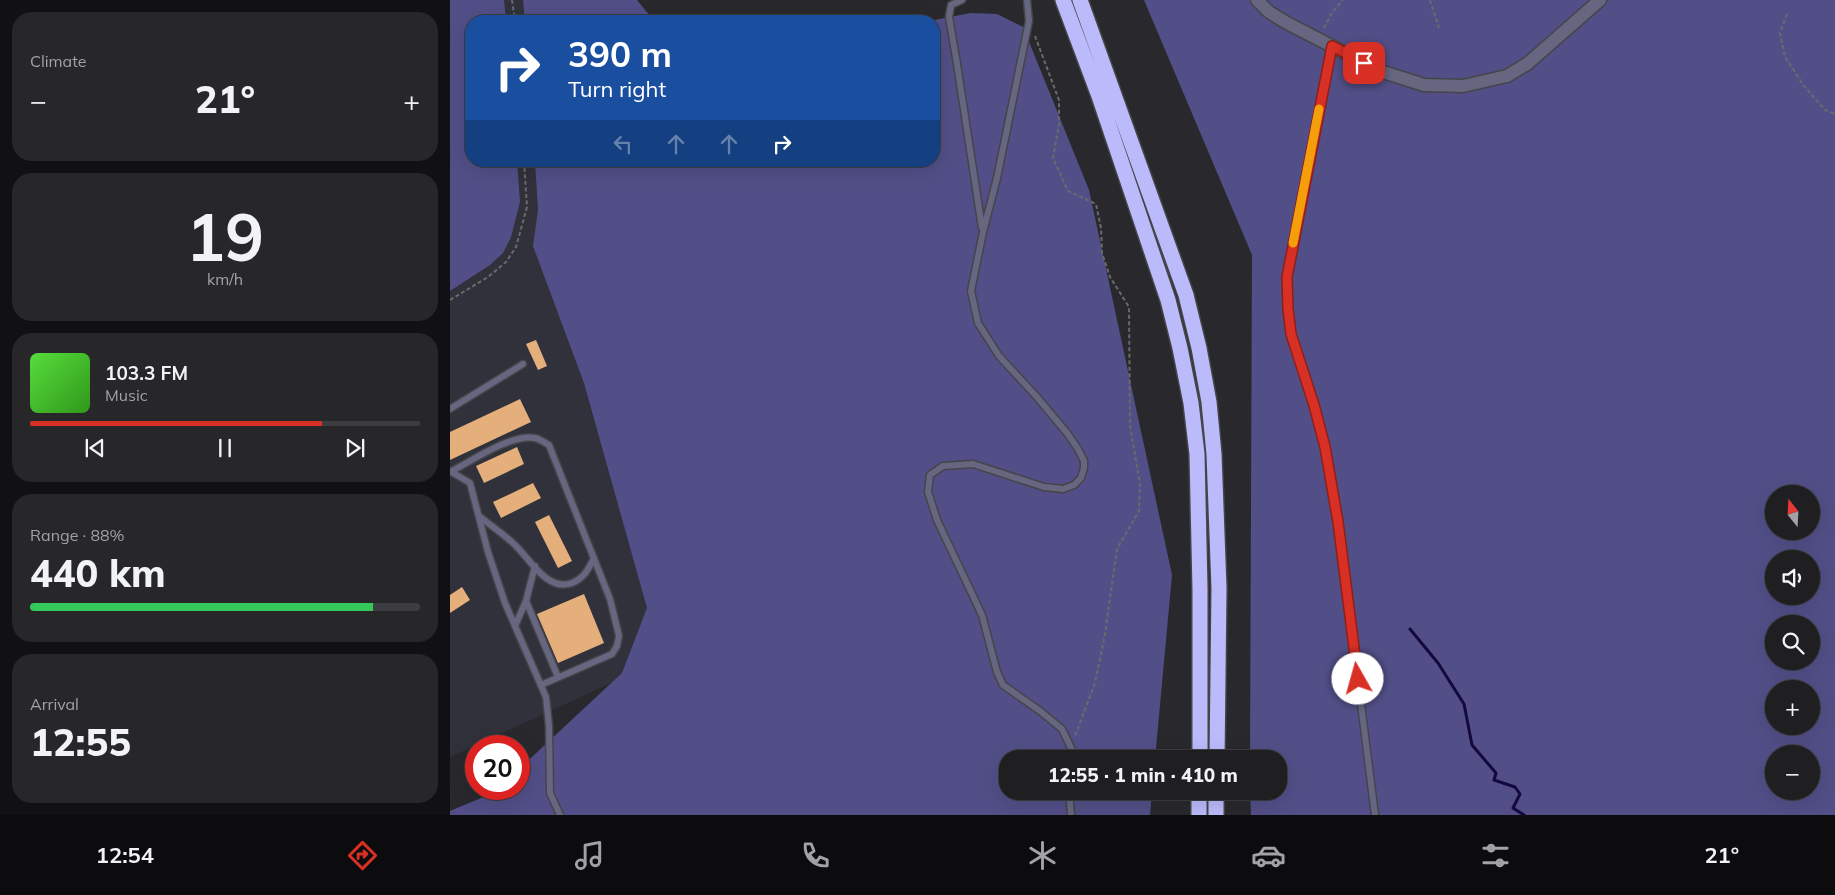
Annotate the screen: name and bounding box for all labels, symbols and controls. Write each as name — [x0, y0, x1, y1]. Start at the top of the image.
text: 390 m — [568, 32, 672, 76]
icon: right — [485, 35, 550, 100]
pin — [1343, 42, 1385, 84]
icon: arrive — [1350, 49, 1378, 77]
text: Climate — [30, 51, 86, 71]
text: 21° — [195, 75, 255, 123]
text: Turn right — [568, 75, 666, 103]
text: − — [30, 83, 47, 118]
text: + — [403, 83, 420, 118]
icon: left — [609, 130, 637, 158]
icon: ahead — [662, 130, 690, 158]
icon: ahead — [715, 130, 743, 158]
icon: right — [768, 130, 796, 158]
text: 19 — [186, 196, 264, 277]
text: km/h — [207, 269, 243, 289]
text: 103.3 FM — [105, 361, 188, 385]
text: Music — [105, 385, 148, 405]
icon: previous — [81, 434, 109, 462]
icon: pause — [211, 434, 239, 462]
icon: next — [341, 434, 369, 462]
north arrow — [1765, 485, 1820, 540]
map controls — [1765, 485, 1820, 800]
text: Range · 88% — [30, 525, 125, 545]
text: 440 km — [30, 549, 166, 597]
button: sound — [1765, 550, 1820, 605]
button: search — [1765, 615, 1820, 670]
position arrow — [1331, 652, 1383, 704]
button: + — [1765, 680, 1820, 735]
text: Arrival — [30, 694, 79, 714]
text: 12:55 — [30, 718, 131, 766]
speed limit sign: 20 — [465, 735, 530, 800]
button: − — [1765, 745, 1820, 800]
text: 12:55 · 1 min · 410 m — [1048, 763, 1238, 787]
icon: directions — [345, 838, 380, 873]
icon: music — [572, 838, 607, 873]
icon: phone — [798, 838, 833, 873]
icon: climate — [1025, 838, 1060, 873]
icon: car — [1251, 838, 1286, 873]
icon: filters — [1478, 838, 1513, 873]
text: 12:54 — [96, 841, 154, 869]
text: 21° — [1704, 841, 1739, 869]

